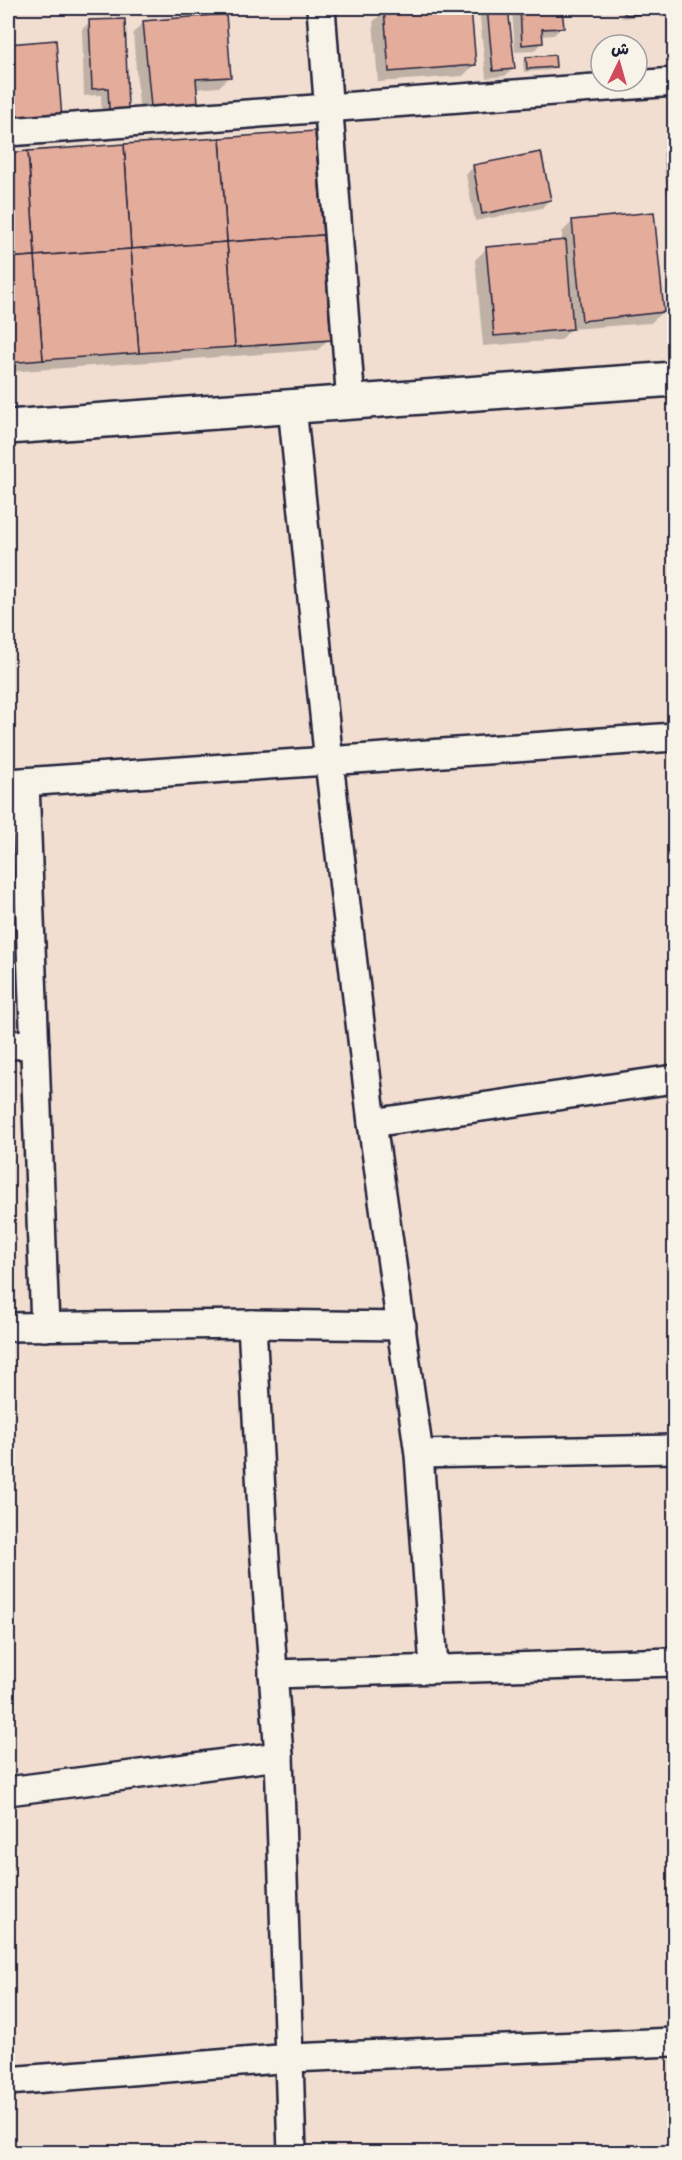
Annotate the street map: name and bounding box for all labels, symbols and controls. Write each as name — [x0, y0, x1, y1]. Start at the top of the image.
north arrow — [589, 33, 649, 93]
text: ش — [611, 37, 630, 59]

